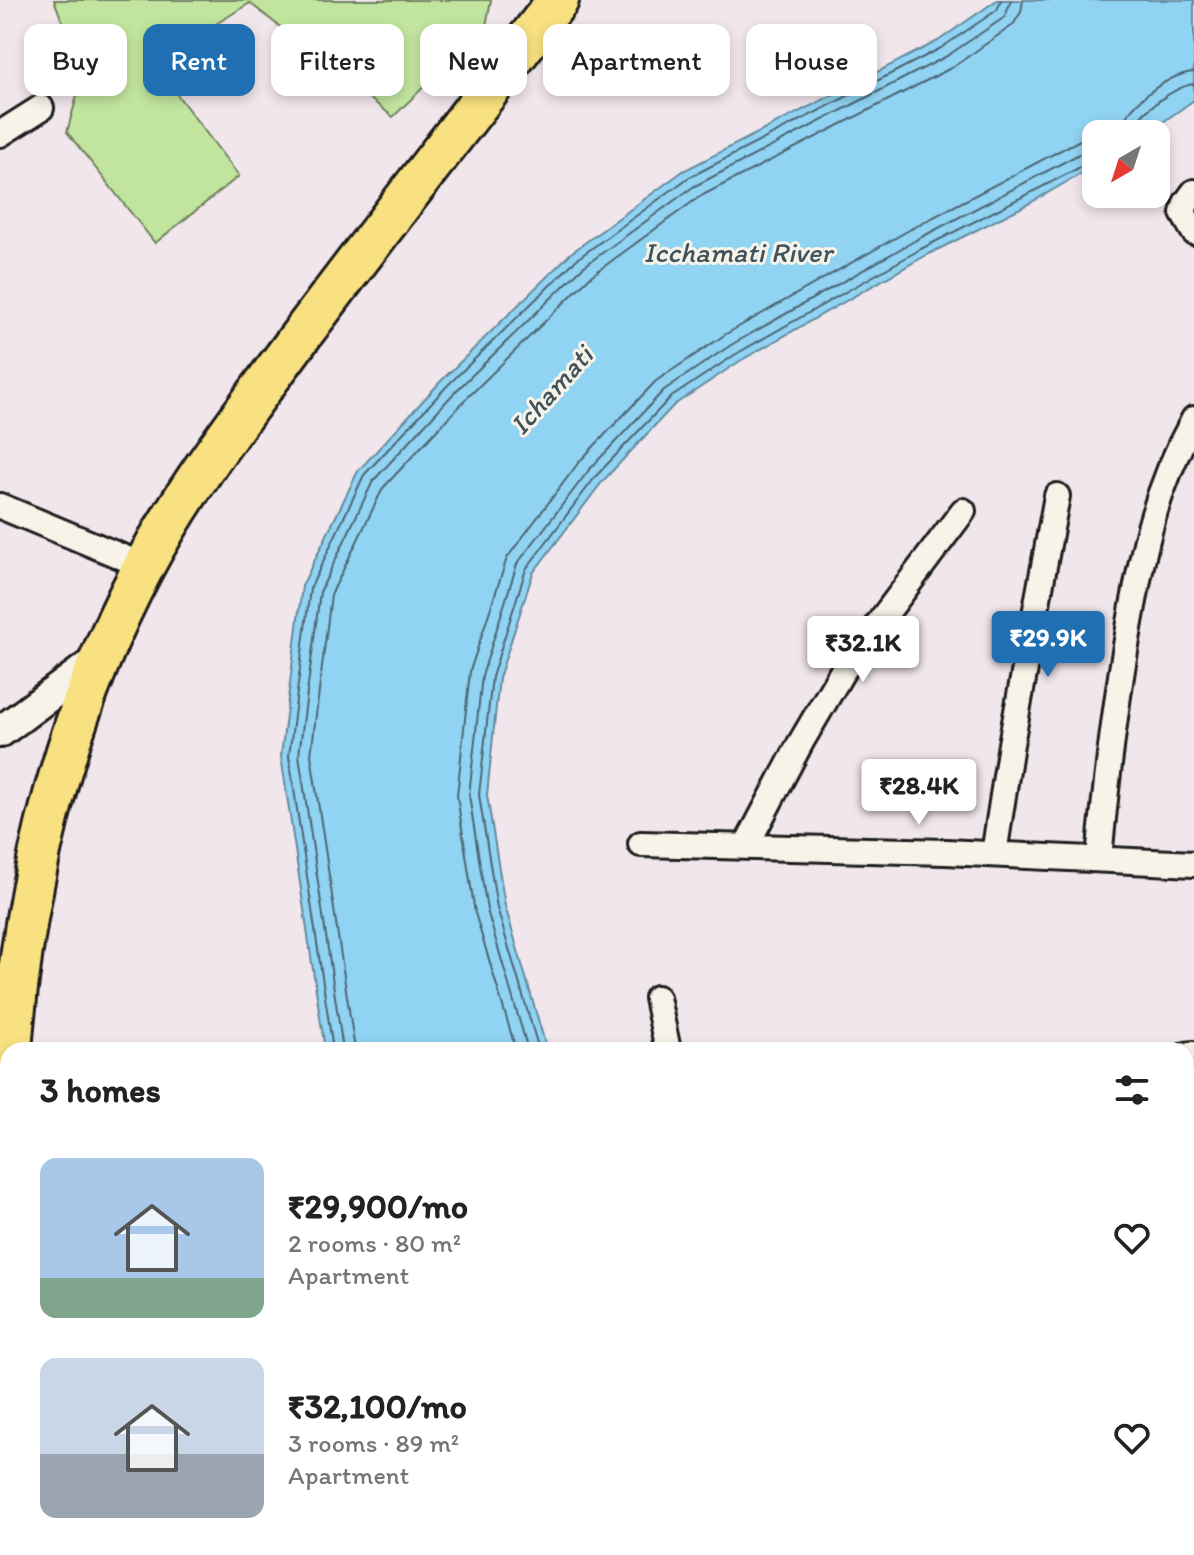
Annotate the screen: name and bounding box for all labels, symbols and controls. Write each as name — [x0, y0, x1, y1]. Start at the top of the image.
chip: Buy — [24, 24, 127, 96]
chip: Rent — [143, 24, 255, 96]
chip: Filters — [271, 24, 404, 96]
chip: New — [420, 24, 527, 96]
chip: Apartment — [543, 24, 730, 96]
chip: House — [746, 24, 877, 96]
north arrow — [1082, 120, 1170, 208]
map controls — [1082, 120, 1170, 208]
water label: Icchamati River — [644, 235, 835, 269]
water label: Ichamati — [502, 337, 602, 441]
pin: ₹29.9K — [983, 611, 1113, 679]
pin: ₹32.1K — [798, 616, 928, 684]
text: ₹29.9K — [1010, 621, 1086, 653]
text: ₹32.1K — [825, 626, 901, 658]
pin: ₹28.4K — [854, 759, 984, 827]
text: ₹28.4K — [879, 769, 959, 801]
icon: filters — [1110, 1068, 1154, 1112]
text: 3 homes — [40, 1070, 161, 1111]
text: ₹29,900/mo — [288, 1186, 468, 1227]
icon: home — [104, 1190, 200, 1286]
icon: heart — [1110, 1216, 1154, 1260]
text: 2 rooms · 80 m² — [288, 1227, 461, 1259]
text: Apartment — [288, 1259, 409, 1291]
text: ₹32,100/mo — [288, 1386, 467, 1427]
icon: home — [104, 1390, 200, 1486]
icon: heart — [1110, 1416, 1154, 1460]
text: 3 rooms · 89 m² — [288, 1427, 459, 1459]
text: Apartment — [288, 1459, 409, 1491]

